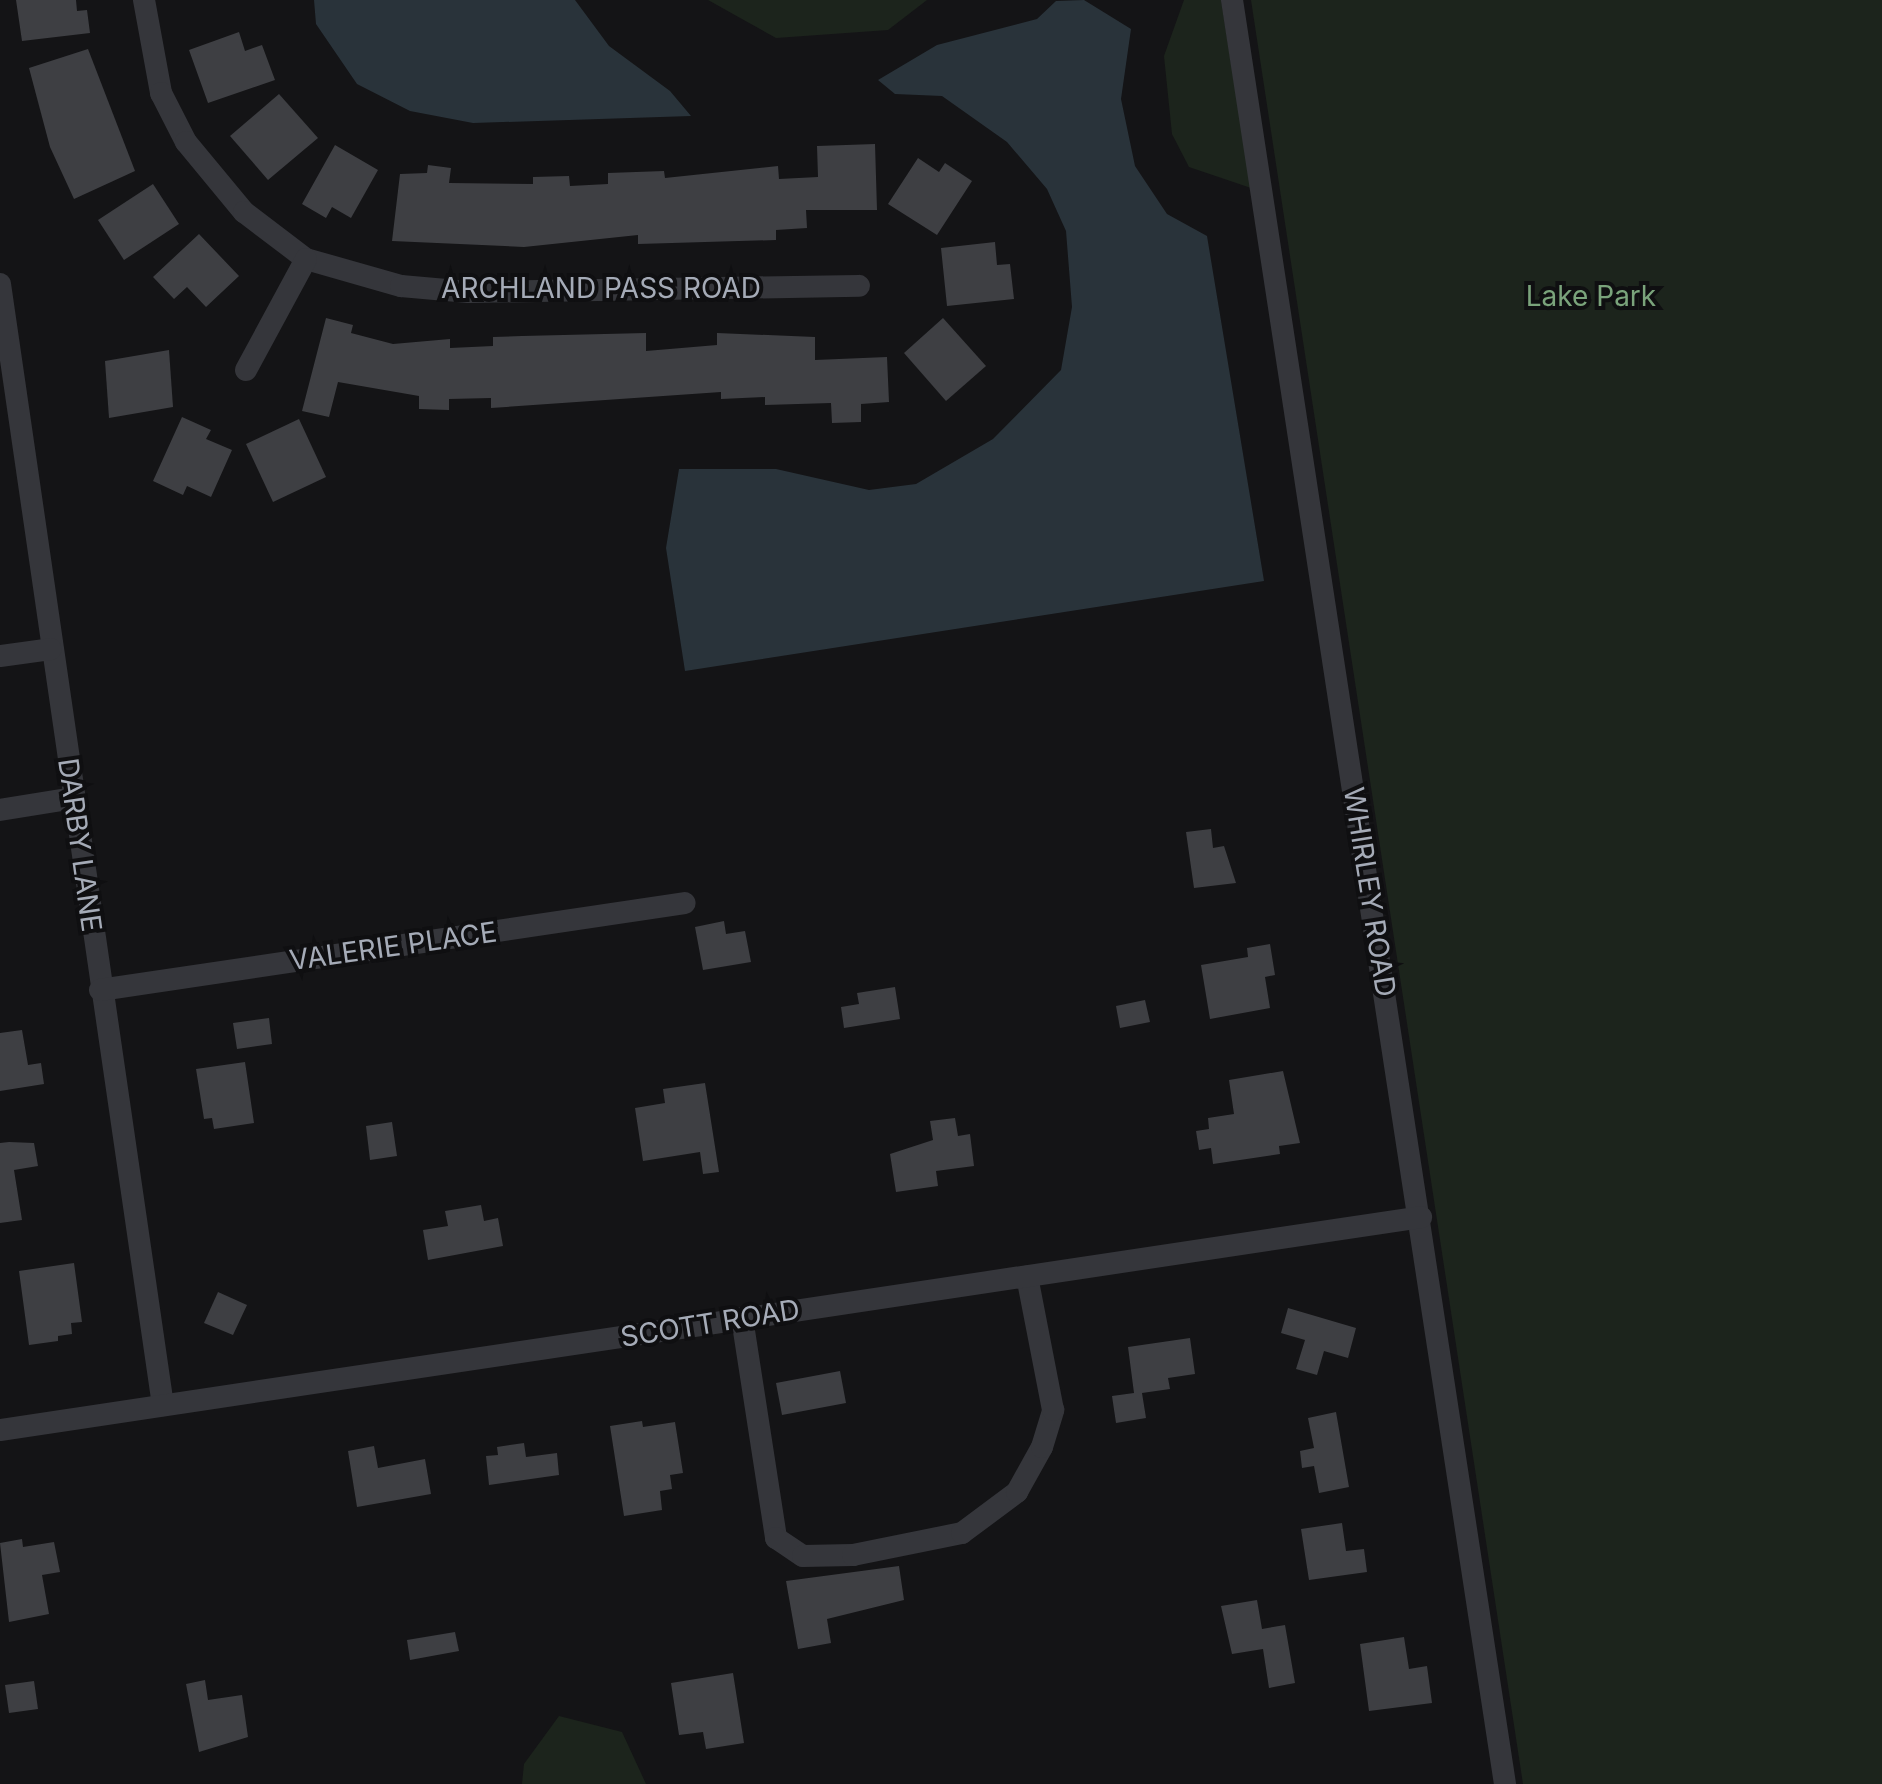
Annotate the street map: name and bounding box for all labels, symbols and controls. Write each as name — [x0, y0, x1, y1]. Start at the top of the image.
street label: ARCHLAND PASS ROAD — [441, 271, 761, 305]
park label: Lake Park — [1526, 279, 1656, 313]
street label: DARBY LANE — [51, 756, 109, 934]
street label: WHIRLEY ROAD — [1337, 785, 1403, 999]
street label: VALERIE PLACE — [287, 915, 499, 977]
street label: SCOTT ROAD — [618, 1292, 802, 1354]

